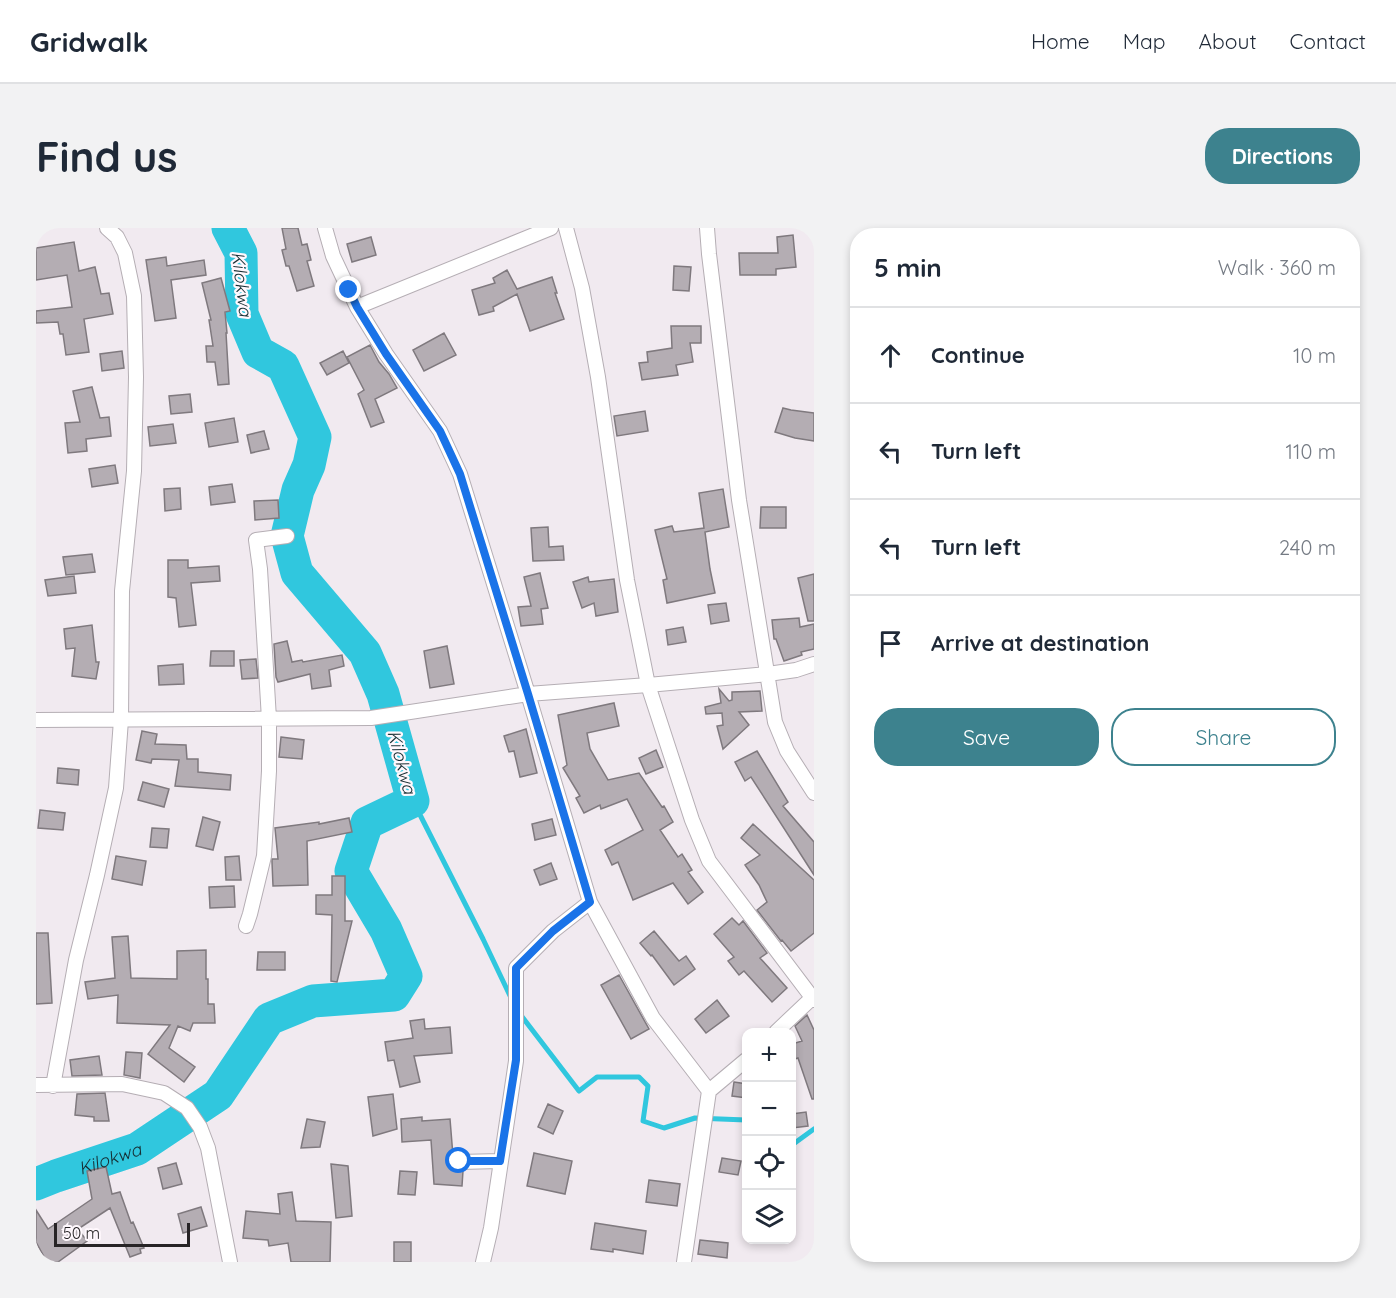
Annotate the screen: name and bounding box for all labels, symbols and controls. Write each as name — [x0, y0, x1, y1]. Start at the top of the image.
text: Gridwalk — [30, 24, 149, 59]
text: Home — [1031, 28, 1090, 54]
text: Map — [1123, 28, 1166, 54]
text: About — [1199, 28, 1257, 54]
text: Contact — [1290, 28, 1366, 54]
button: Directions — [1205, 128, 1360, 184]
text: Find us — [36, 130, 178, 183]
water label: Kilokwa — [227, 250, 258, 319]
text: 5 min — [874, 251, 942, 284]
text: Walk · 360 m — [1218, 255, 1336, 280]
route end — [335, 276, 361, 302]
icon: ahead — [874, 339, 907, 372]
text: Continue — [931, 341, 1025, 369]
text: 10 m — [1293, 343, 1336, 368]
icon: left — [874, 435, 907, 468]
text: Turn left — [931, 437, 1021, 465]
text: 110 m — [1286, 439, 1336, 464]
icon: left — [874, 531, 907, 564]
text: Turn left — [931, 533, 1021, 561]
text: 240 m — [1279, 535, 1336, 560]
icon: arrive — [874, 627, 907, 660]
text: Arrive at destination — [931, 629, 1149, 657]
button: Save — [874, 708, 1099, 766]
button: Share — [1111, 708, 1336, 766]
water label: Kilokwa — [382, 728, 422, 797]
map controls — [742, 1028, 796, 1244]
button: + — [742, 1028, 796, 1082]
button: − — [742, 1082, 796, 1136]
button: locate — [742, 1136, 796, 1190]
water label: Kilokwa — [75, 1137, 145, 1179]
route start — [445, 1147, 471, 1173]
button: layers — [742, 1190, 796, 1244]
scale bar — [54, 1220, 190, 1248]
text: 50 m — [63, 1223, 100, 1243]

